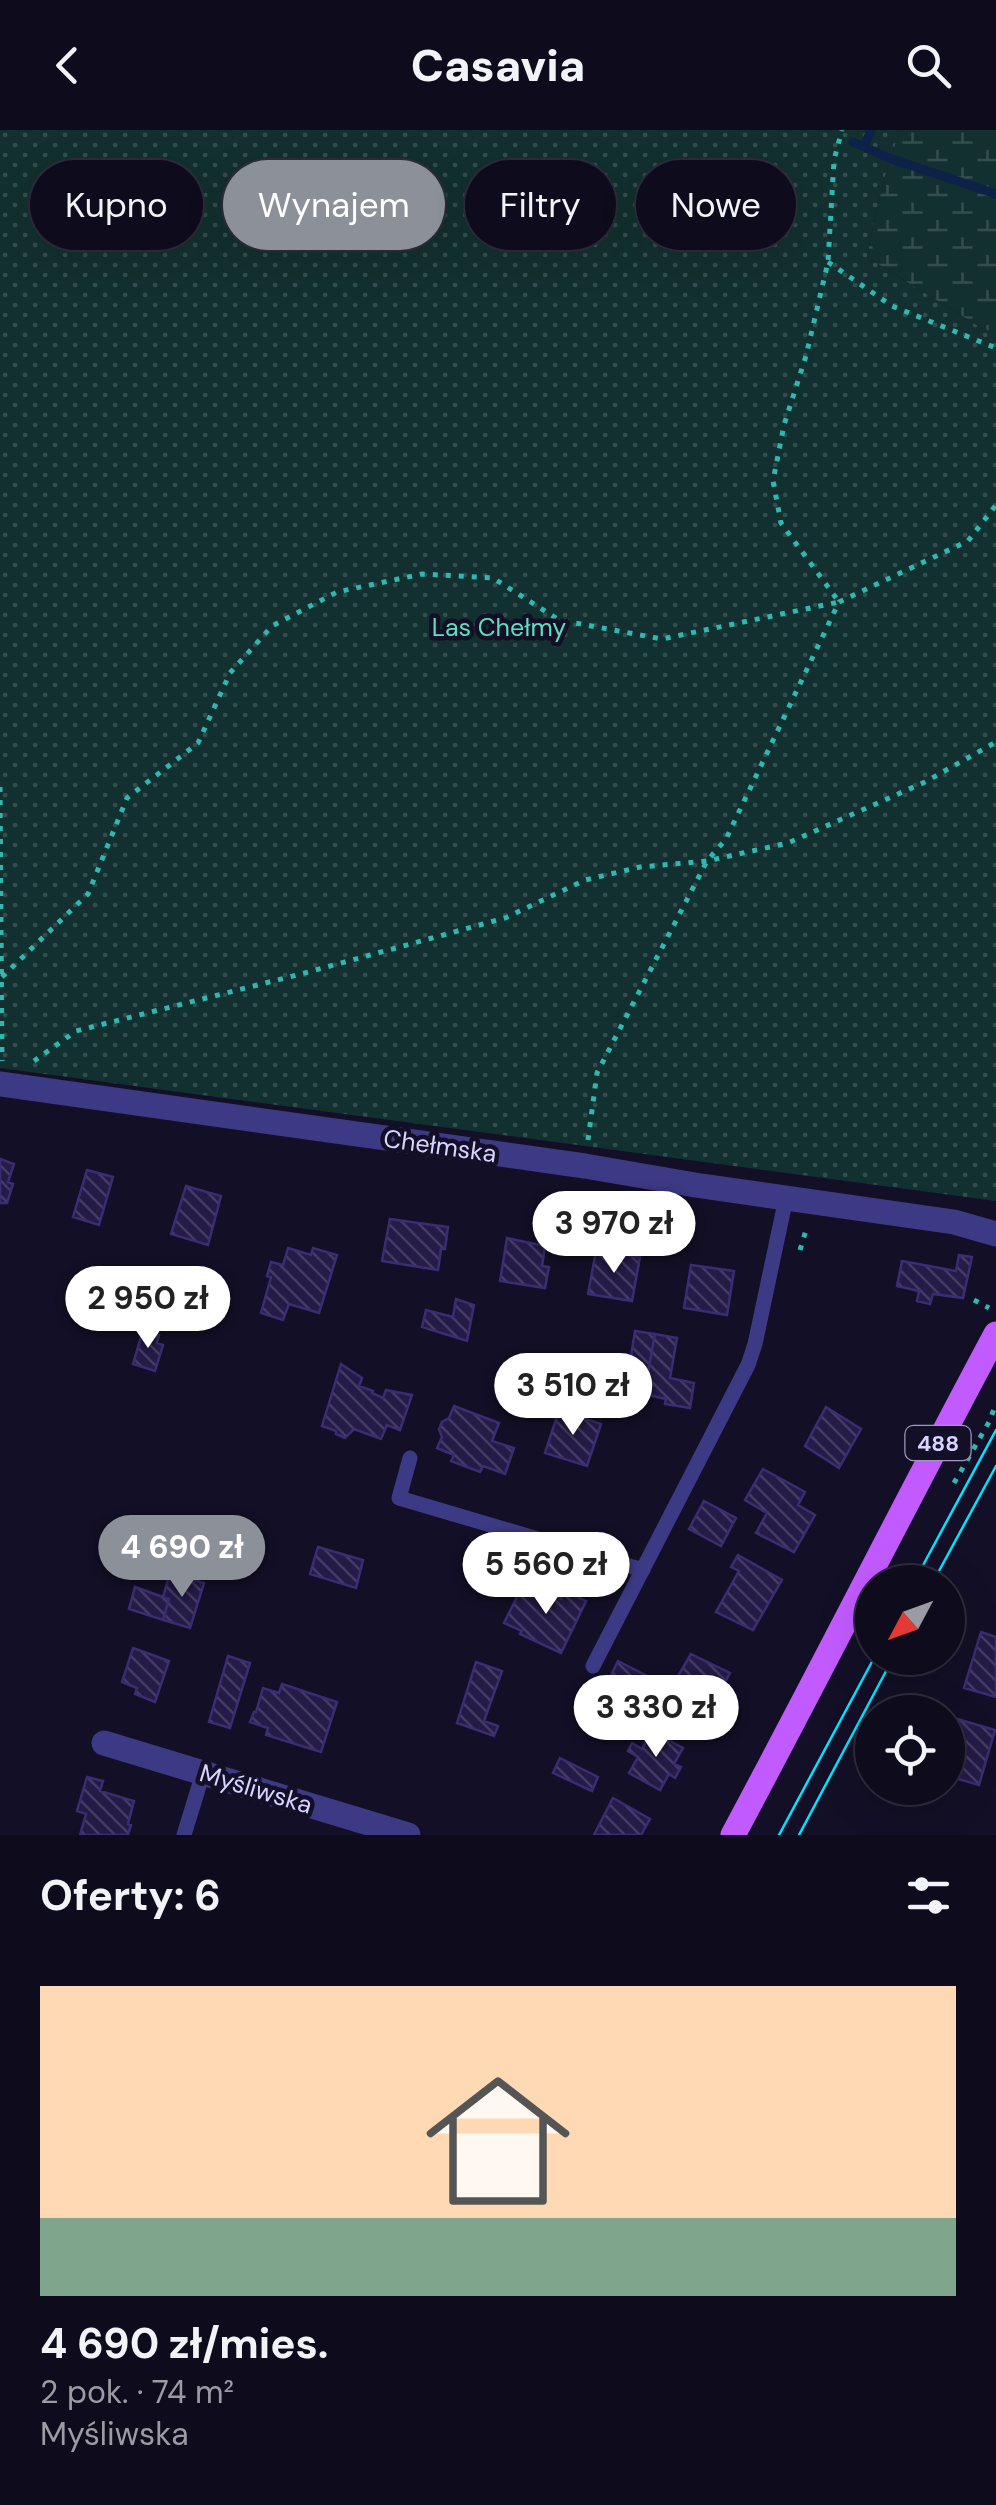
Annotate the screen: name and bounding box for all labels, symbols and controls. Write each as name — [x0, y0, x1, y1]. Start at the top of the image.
text: Casavia — [411, 36, 585, 95]
icon: back — [40, 38, 95, 93]
icon: search — [901, 38, 956, 93]
chip: Kupno — [30, 160, 203, 250]
chip: Wynajem — [223, 160, 445, 250]
chip: Filtry — [465, 160, 616, 250]
chip: Nowe — [636, 160, 796, 250]
park label: Las Chełmy — [432, 611, 566, 644]
street label: Chełmska — [381, 1122, 499, 1170]
pin: 3 970 zł — [511, 1191, 717, 1276]
text: 3 970 zł — [555, 1202, 673, 1244]
pin: 2 950 zł — [45, 1266, 251, 1351]
text: 2 950 zł — [87, 1277, 209, 1319]
pin: 3 510 zł — [470, 1353, 676, 1438]
text: 3 510 zł — [516, 1364, 630, 1406]
road number: 488 — [906, 1426, 970, 1460]
pin: 4 690 zł — [79, 1515, 285, 1600]
text: 4 690 zł — [120, 1526, 244, 1568]
pin: 5 560 zł — [443, 1532, 649, 1617]
text: 5 560 zł — [485, 1543, 607, 1585]
north arrow — [855, 1565, 965, 1675]
map controls — [855, 1565, 965, 1805]
pin: 3 330 zł — [553, 1675, 759, 1760]
text: 3 330 zł — [596, 1686, 716, 1728]
button: locate — [855, 1695, 965, 1805]
street label: Myśliwska — [196, 1756, 316, 1822]
text: Oferty: 6 — [40, 1868, 221, 1923]
icon: filters — [901, 1868, 956, 1923]
icon: home — [408, 2051, 588, 2231]
text: 4 690 zł/mies. — [40, 2316, 328, 2371]
text: 2 pok. · 74 m² — [40, 2371, 234, 2413]
text: Myśliwska — [40, 2413, 189, 2455]

